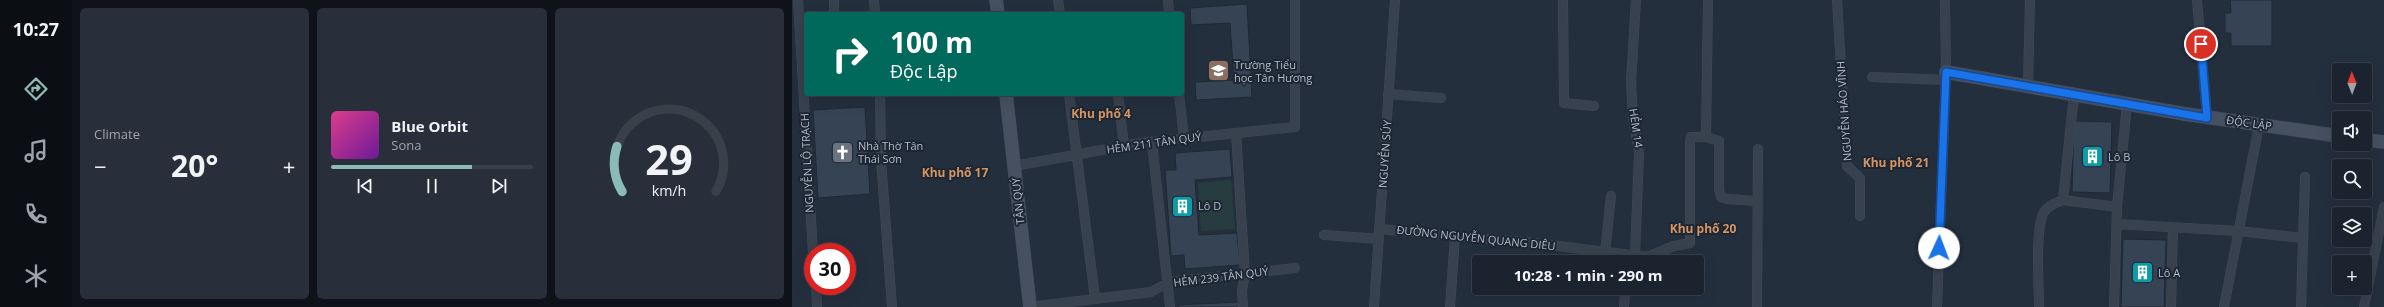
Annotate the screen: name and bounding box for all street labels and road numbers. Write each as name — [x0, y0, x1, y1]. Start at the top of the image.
street label: NGUYỄN HÁO VĨNH — [1833, 61, 1854, 162]
street label: HẺM 14 — [1626, 107, 1647, 149]
street label: ĐỘC LẬP — [2225, 112, 2273, 133]
street label: NGUYỄN LỘ TRẠCH — [796, 113, 817, 213]
street label: NGUYỄN SÚY — [1375, 119, 1394, 188]
street label: HẺM 211 TÂN QUÝ — [1106, 128, 1203, 157]
street label: TÂN QUÝ — [1008, 176, 1027, 225]
street label: ĐƯỜNG NGUYỄN QUANG DIÊU — [1396, 222, 1556, 253]
street label: HẺM 239 TÂN QUÝ — [1173, 263, 1270, 290]

